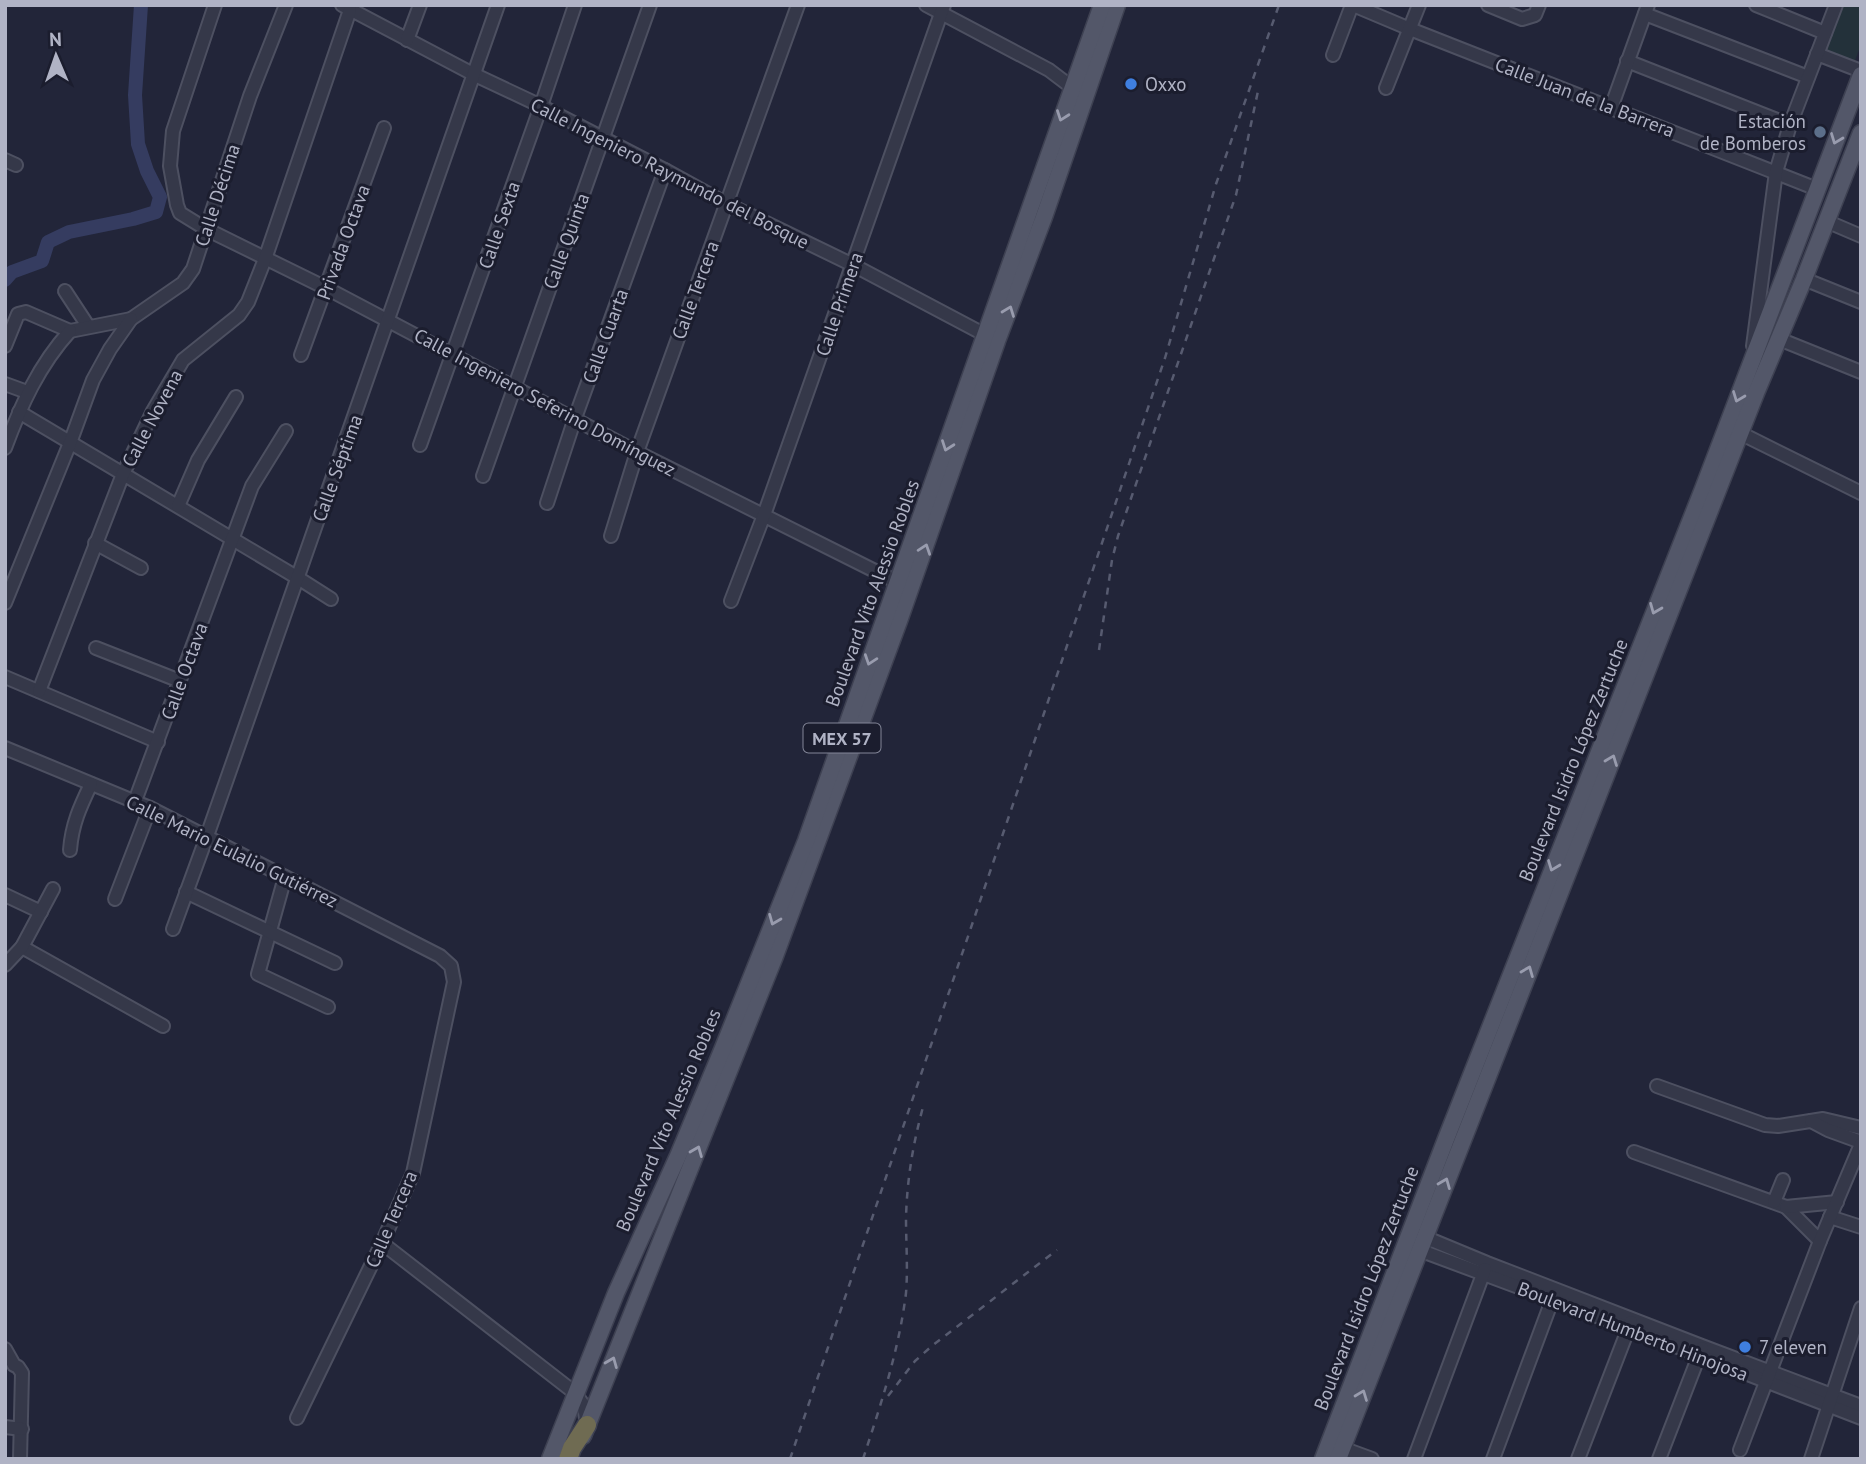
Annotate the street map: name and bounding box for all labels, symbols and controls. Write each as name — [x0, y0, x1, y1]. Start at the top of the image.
north arrow — [21, 21, 91, 91]
text: N — [49, 27, 62, 51]
street label: Calle Juan de la Barrera — [1492, 52, 1678, 142]
place label: Oxxo — [1145, 72, 1186, 96]
marker: Oxxo — [1123, 76, 1139, 92]
street label: Calle Ingeniero Raymundo del Bosque — [527, 92, 813, 254]
one-way arrow — [1057, 109, 1071, 121]
place label: Estación de Bomberos — [1700, 109, 1806, 155]
marker: Estación de Bomberos — [1812, 124, 1828, 140]
one-way arrow — [1831, 132, 1845, 144]
street label: Calle Décima — [189, 141, 245, 249]
street label: Calle Sexta — [473, 178, 525, 272]
street label: Privada Octava — [311, 181, 375, 303]
street label: Calle Quinta — [538, 190, 594, 292]
street label: Calle Tercera — [666, 237, 724, 343]
street label: Calle Primera — [810, 249, 868, 359]
street label: Calle Cuarta — [577, 285, 633, 387]
one-way arrow — [1001, 305, 1015, 318]
street label: Calle Ingeniero Seferino Domínguez — [410, 323, 680, 481]
street label: Calle Novena — [116, 365, 188, 471]
one-way arrow — [1732, 391, 1746, 403]
street label: Calle Séptima — [307, 411, 367, 525]
one-way arrow — [941, 440, 955, 452]
street label: Boulevard Vito Alessio Robles — [820, 476, 924, 710]
one-way arrow — [917, 543, 931, 555]
one-way arrow — [1649, 603, 1663, 615]
street label: Calle Octava — [155, 619, 213, 723]
street label: Boulevard Isidro López Zertuche — [1513, 635, 1633, 885]
one-way arrow — [864, 654, 878, 666]
road number: MEX 57 — [804, 724, 880, 752]
one-way arrow — [1603, 754, 1617, 766]
street label: Calle Mario Eulalio Gutiérrez — [122, 789, 342, 913]
one-way arrow — [1548, 860, 1562, 872]
one-way arrow — [769, 913, 783, 925]
one-way arrow — [1520, 966, 1534, 978]
street label: Boulevard Vito Alessio Robles — [610, 1005, 726, 1235]
one-way arrow — [689, 1146, 703, 1158]
street label: Boulevard Isidro López Zertuche — [1308, 1162, 1424, 1414]
street label: Calle Tercera — [360, 1167, 422, 1271]
one-way arrow — [1437, 1178, 1451, 1190]
street label: Boulevard Humberto Hinojosa — [1515, 1276, 1751, 1386]
place label: 7 eleven — [1759, 1335, 1827, 1359]
marker: 7 eleven — [1737, 1339, 1753, 1355]
one-way arrow — [604, 1357, 618, 1369]
one-way arrow — [1354, 1390, 1368, 1402]

